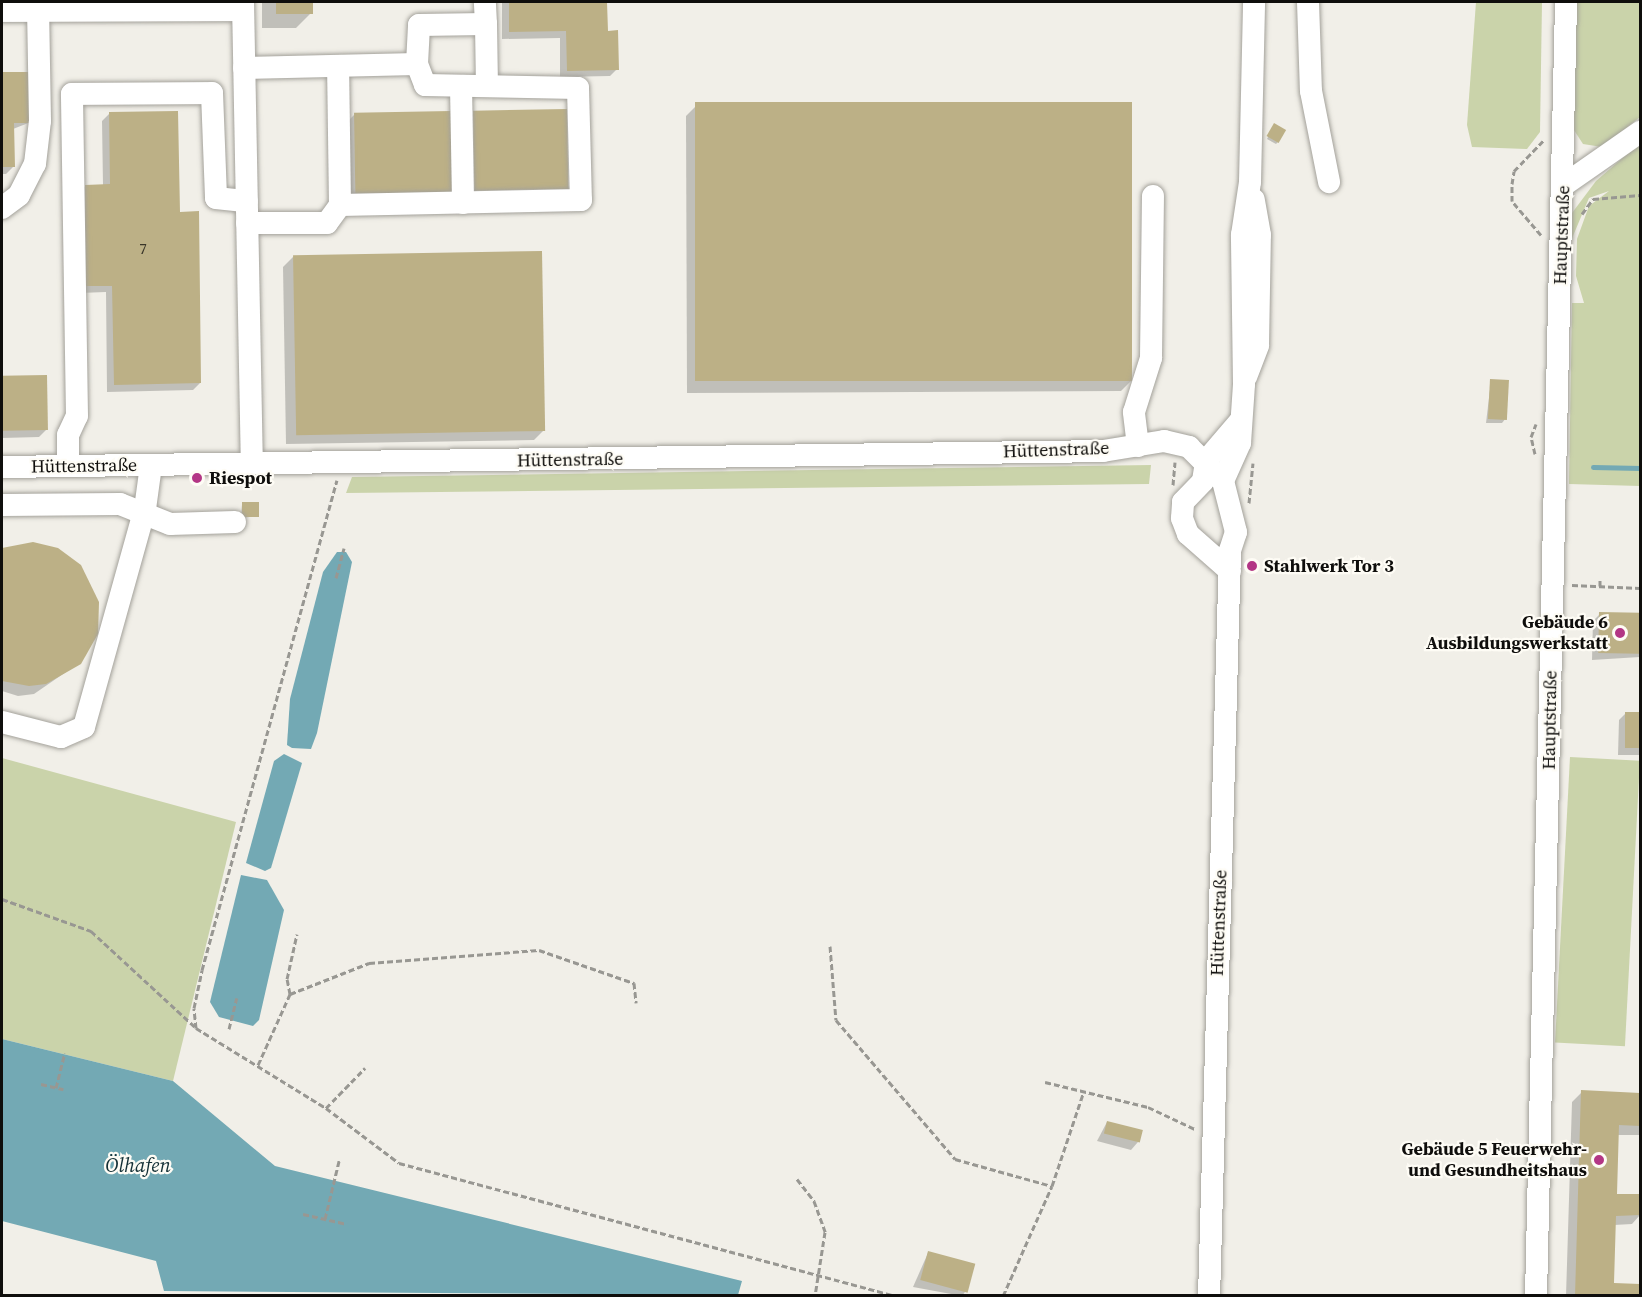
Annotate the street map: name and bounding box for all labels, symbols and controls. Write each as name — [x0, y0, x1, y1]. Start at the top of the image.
street label: Hauptstraße — [1549, 185, 1575, 285]
house number: 7 — [139, 240, 147, 258]
street label: Hüttenstraße — [1002, 437, 1110, 463]
street label: Hüttenstraße — [517, 448, 623, 472]
street label: Hüttenstraße — [31, 454, 137, 478]
place label: Riespot — [209, 467, 272, 489]
marker: Riespot — [190, 471, 204, 485]
place label: Stahlwerk Tor 3 — [1264, 555, 1394, 577]
marker: Stahlwerk Tor 3 — [1245, 559, 1259, 573]
place label: Gebäude 6 Ausbildungswerkstatt — [1426, 612, 1608, 654]
marker: Gebäude 6 Ausbildungswerkstatt — [1613, 626, 1627, 640]
street label: Hauptstraße — [1538, 670, 1562, 770]
street label: Hüttenstraße — [1206, 869, 1232, 977]
place label: Gebäude 5 Feuerwehr- und Gesundheitshaus — [1401, 1139, 1587, 1182]
water label: Ölhafen — [105, 1153, 171, 1177]
marker: Gebäude 5 Feuerwehr- und Gesundheitshaus — [1592, 1153, 1606, 1167]

